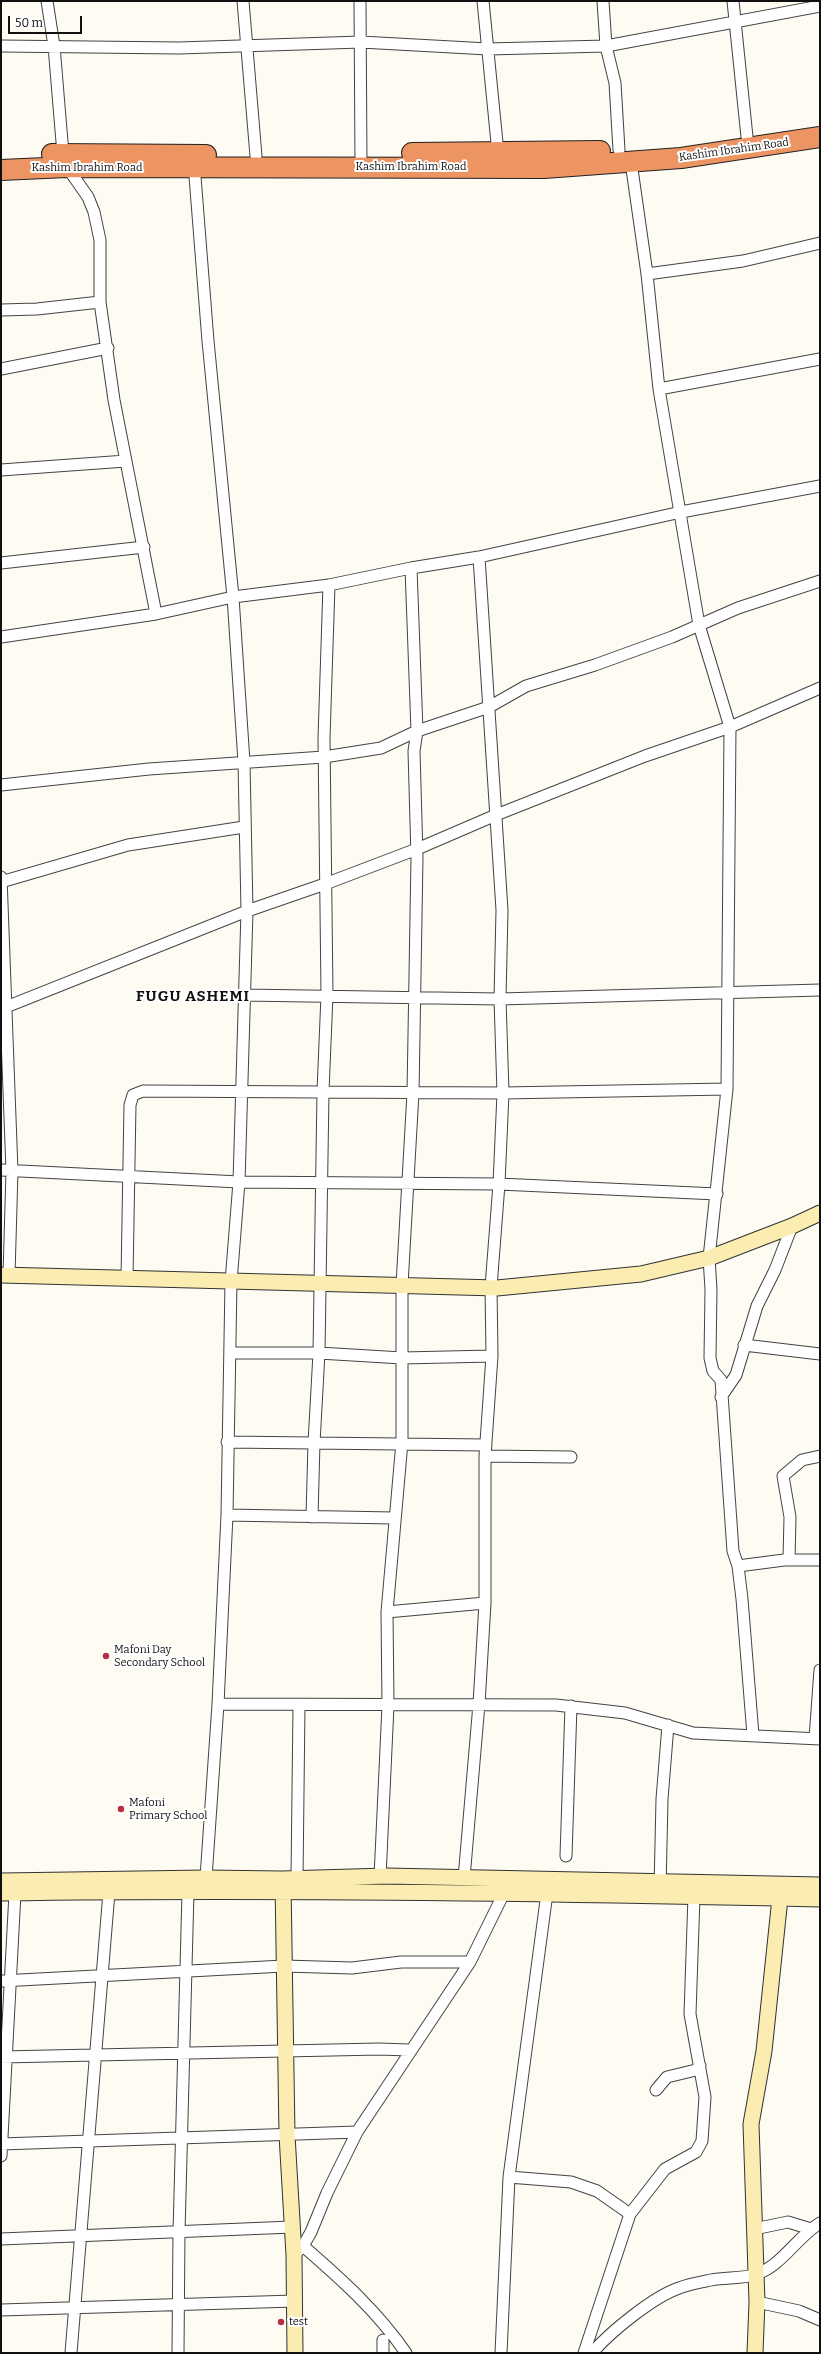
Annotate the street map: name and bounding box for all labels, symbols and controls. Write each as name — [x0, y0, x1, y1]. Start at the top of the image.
scale bar — [10, 8, 84, 34]
text: 50 m — [15, 16, 43, 30]
street label: Kashim Ibrahim Road — [678, 136, 790, 164]
street label: Kashim Ibrahim Road — [356, 160, 466, 174]
street label: Kashim Ibrahim Road — [32, 161, 142, 175]
district label: FUGU ASHEMI — [136, 988, 250, 1006]
place label: Mafoni Day Secondary School — [114, 1643, 205, 1669]
marker: Mafoni Day Secondary School — [101, 1651, 111, 1661]
place label: Mafoni Primary School — [129, 1796, 208, 1822]
marker: Mafoni Primary School — [116, 1804, 126, 1814]
place label: test — [289, 2315, 308, 2329]
marker: test — [276, 2317, 286, 2327]

